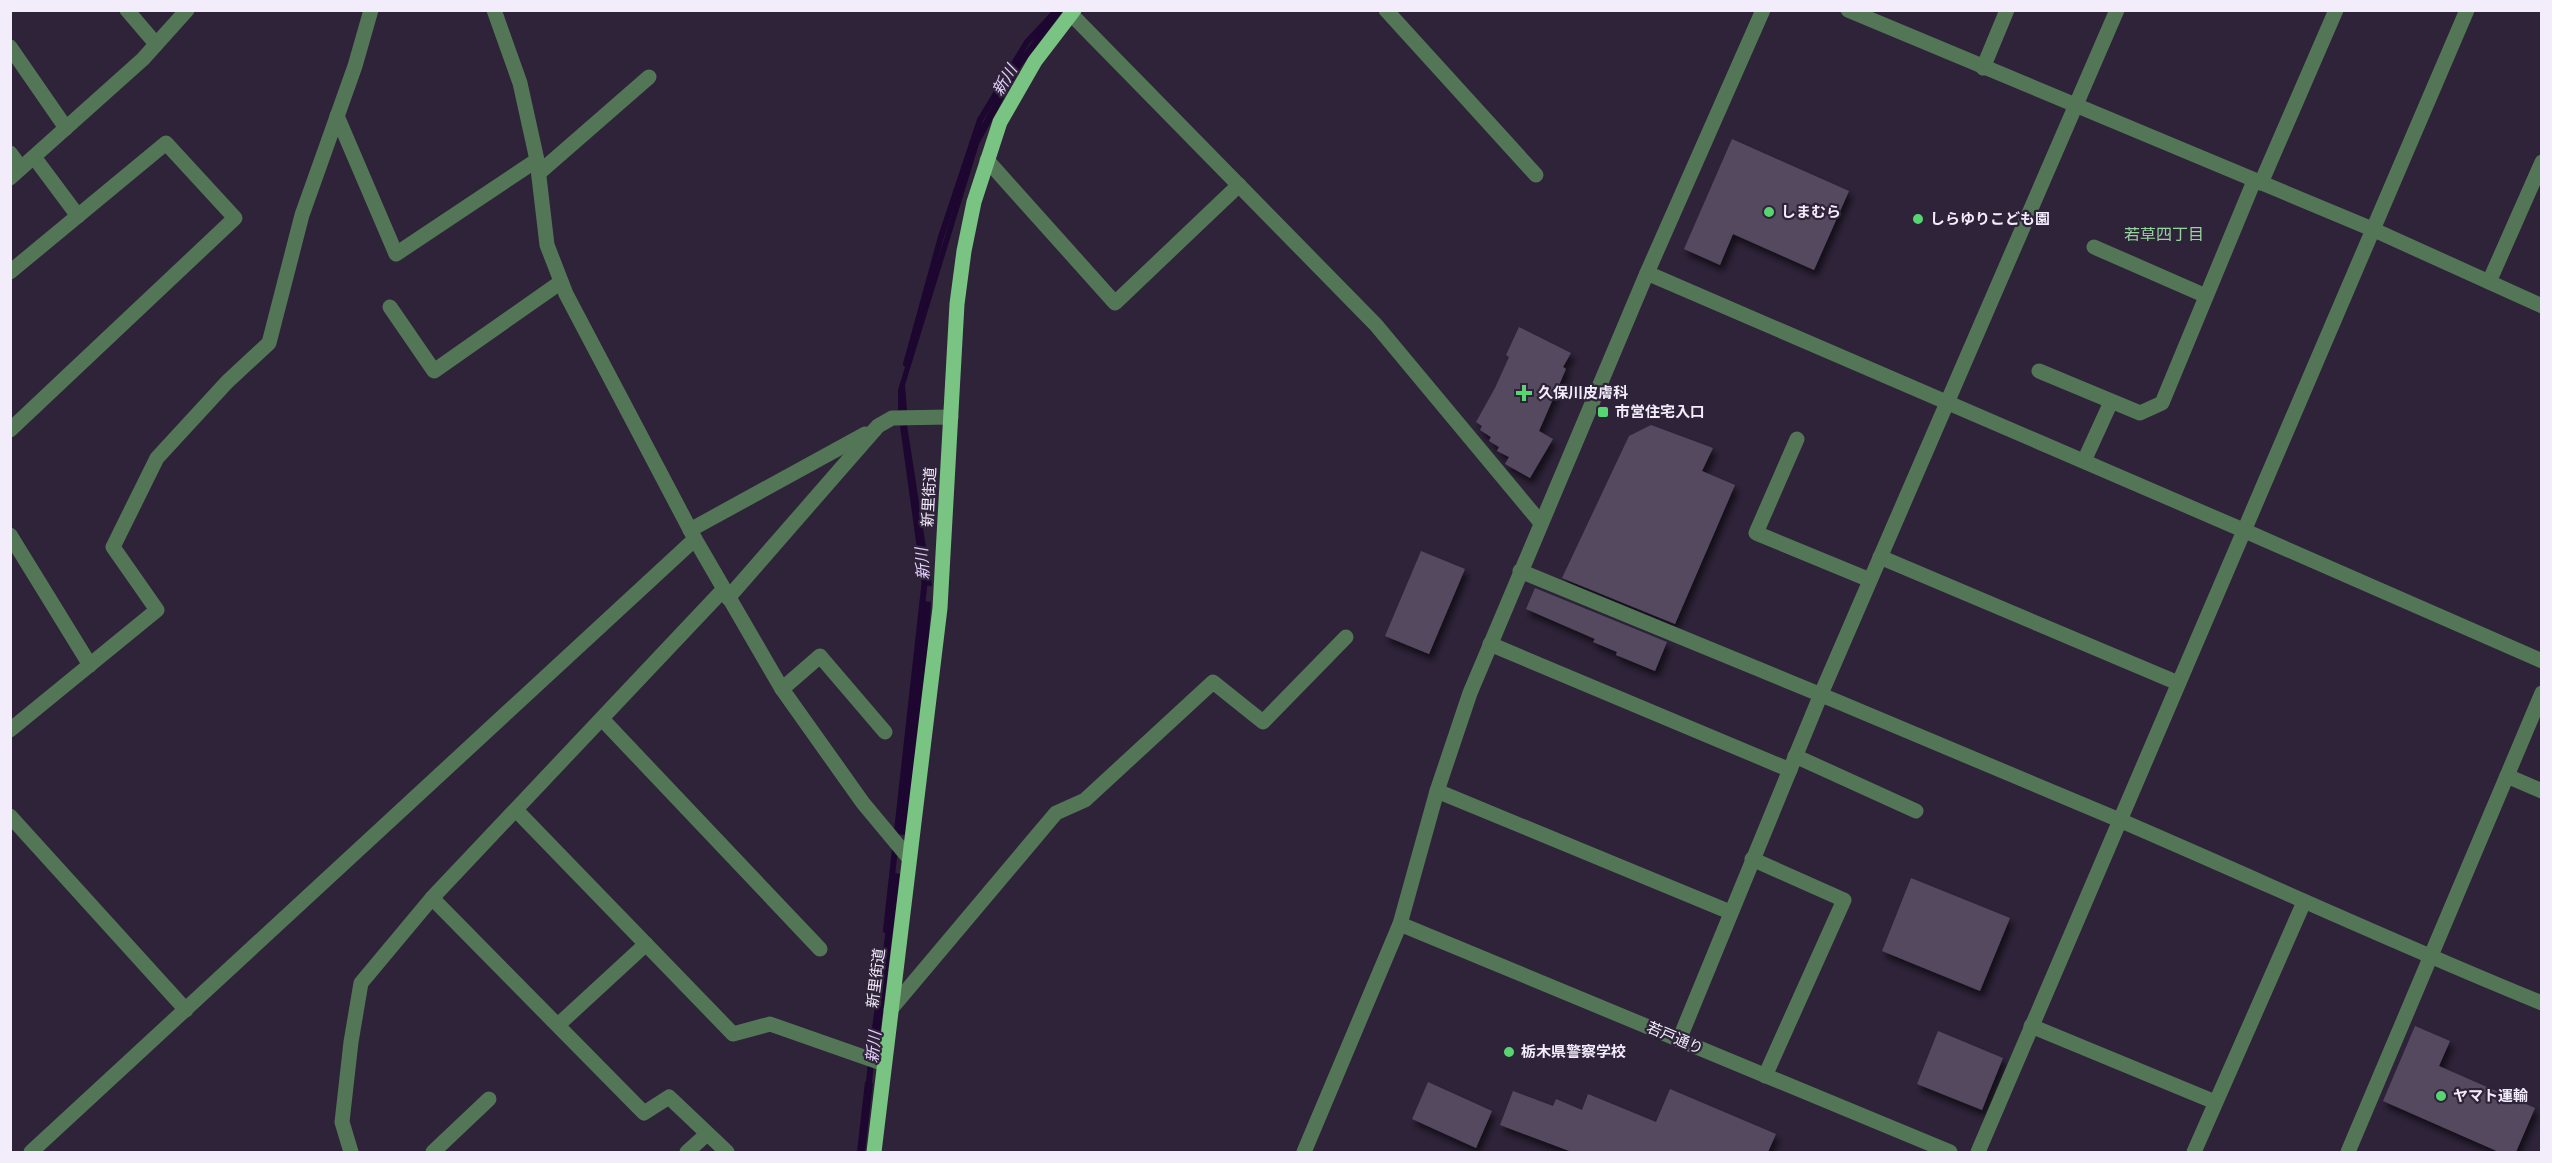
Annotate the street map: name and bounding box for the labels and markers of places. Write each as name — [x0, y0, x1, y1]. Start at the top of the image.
place label: しまむら — [1781, 201, 1841, 221]
marker: しまむら — [1762, 205, 1776, 219]
place label: しらゆりこども園 — [1930, 208, 2050, 228]
marker: しらゆりこども園 — [1911, 212, 1925, 226]
place label: 久保川皮膚科 — [1538, 382, 1628, 402]
marker: 久保川皮膚科 — [1515, 384, 1533, 402]
place label: 市営住宅入口 — [1615, 401, 1705, 421]
marker: 市営住宅入口 — [1596, 405, 1610, 419]
place label: 栃木県警察学校 — [1521, 1041, 1626, 1061]
marker: 栃木県警察学校 — [1502, 1045, 1516, 1059]
place label: ヤマト運輸 — [2453, 1085, 2528, 1105]
marker: ヤマト運輸 — [2434, 1089, 2448, 1103]

